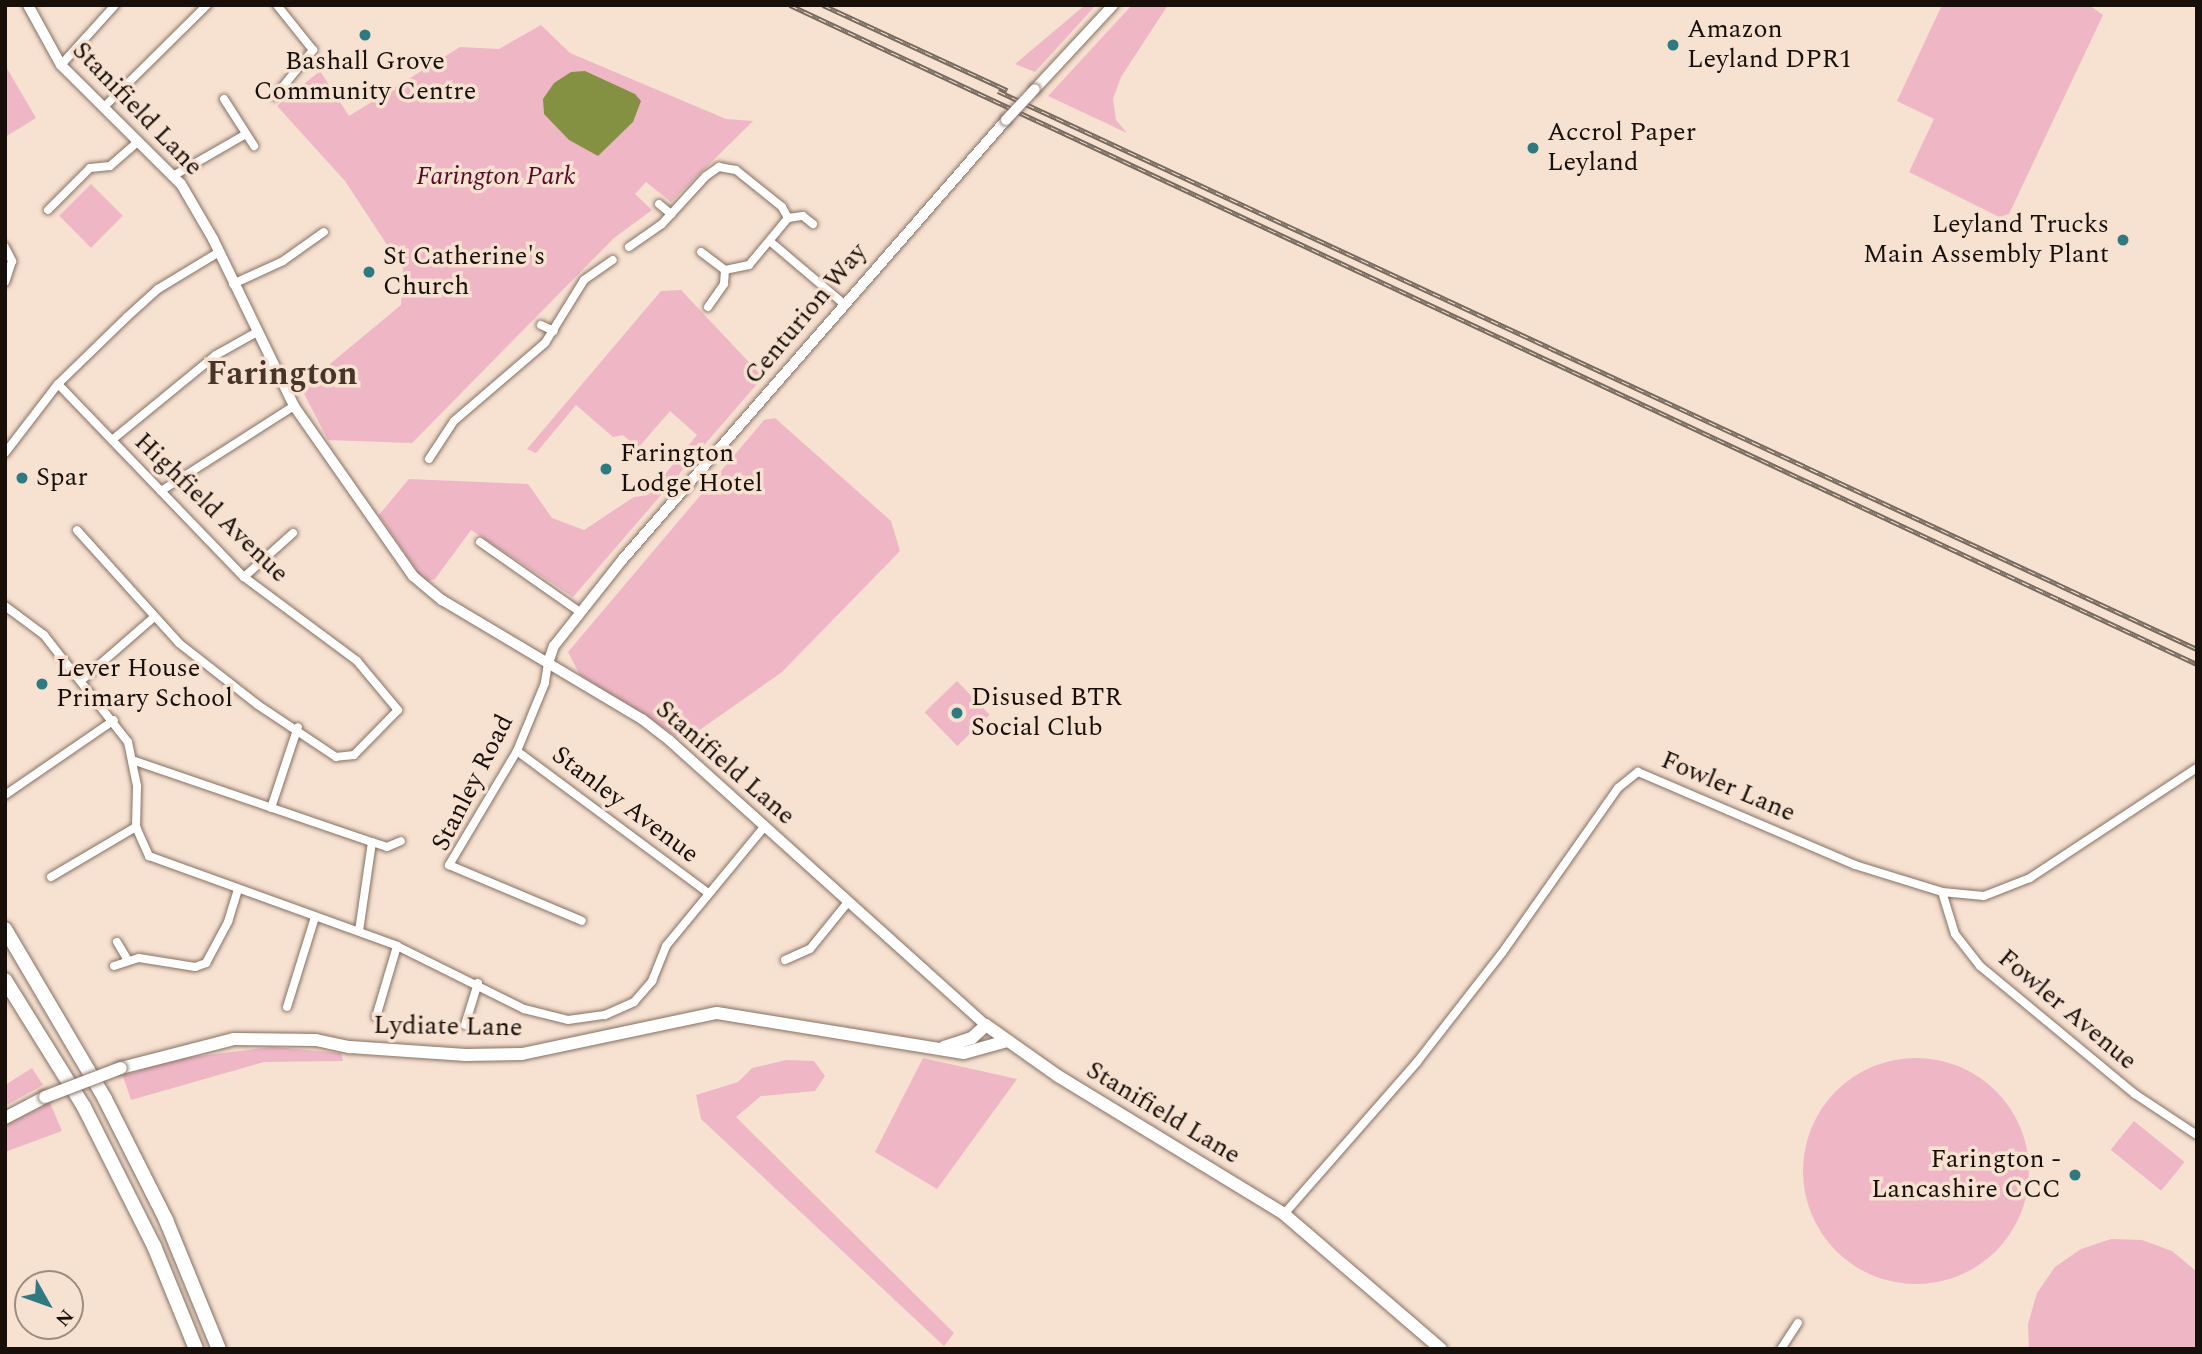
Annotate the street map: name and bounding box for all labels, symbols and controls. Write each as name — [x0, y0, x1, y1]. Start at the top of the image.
place label: Amazon Leyland DPR1 — [1687, 14, 1852, 76]
marker: Bashall Grove Community Centre — [357, 27, 373, 43]
street label: Stanifield Lane — [65, 35, 209, 183]
marker: Amazon Leyland DPR1 — [1665, 37, 1681, 53]
place label: Bashall Grove Community Centre — [254, 46, 476, 108]
place label: Accrol Paper Leyland — [1547, 117, 1696, 178]
marker: Accrol Paper Leyland — [1525, 140, 1541, 156]
park label: Farington Park — [416, 161, 576, 193]
place label: Leyland Trucks Main Assembly Plant — [1863, 209, 2109, 270]
marker: Leyland Trucks Main Assembly Plant — [2115, 232, 2131, 248]
street label: Centurion Way — [738, 237, 874, 391]
place label: St Catherine's Church — [383, 241, 545, 302]
marker: St Catherine's Church — [361, 264, 377, 280]
district label: Farington — [206, 355, 358, 395]
street label: Highfield Avenue — [127, 427, 295, 589]
place label: Farington Lodge Hotel — [620, 438, 763, 500]
marker: Farington Lodge Hotel — [598, 461, 614, 477]
place label: Spar — [36, 462, 88, 494]
marker: Spar — [14, 470, 30, 486]
place label: Lever House Primary School — [56, 653, 233, 714]
marker: Lever House Primary School — [34, 676, 50, 692]
place label: Disused BTR Social Club — [971, 682, 1122, 744]
street label: Stanifield Lane — [649, 694, 801, 832]
marker: Disused BTR Social Club — [949, 705, 965, 721]
street label: Stanley Road — [425, 710, 521, 856]
street label: Stanley Avenue — [545, 740, 705, 870]
street label: Fowler Lane — [1656, 745, 1800, 829]
street label: Fowler Avenue — [1991, 943, 2143, 1077]
street label: Lydiate Lane — [373, 1010, 523, 1044]
street label: Stanifield Lane — [1080, 1055, 1246, 1171]
place label: Farington - Lancashire CCC — [1871, 1144, 2061, 1206]
marker: Farington - Lancashire CCC — [2067, 1167, 2083, 1183]
north arrow — [14, 1270, 84, 1340]
text: N — [48, 1302, 80, 1333]

